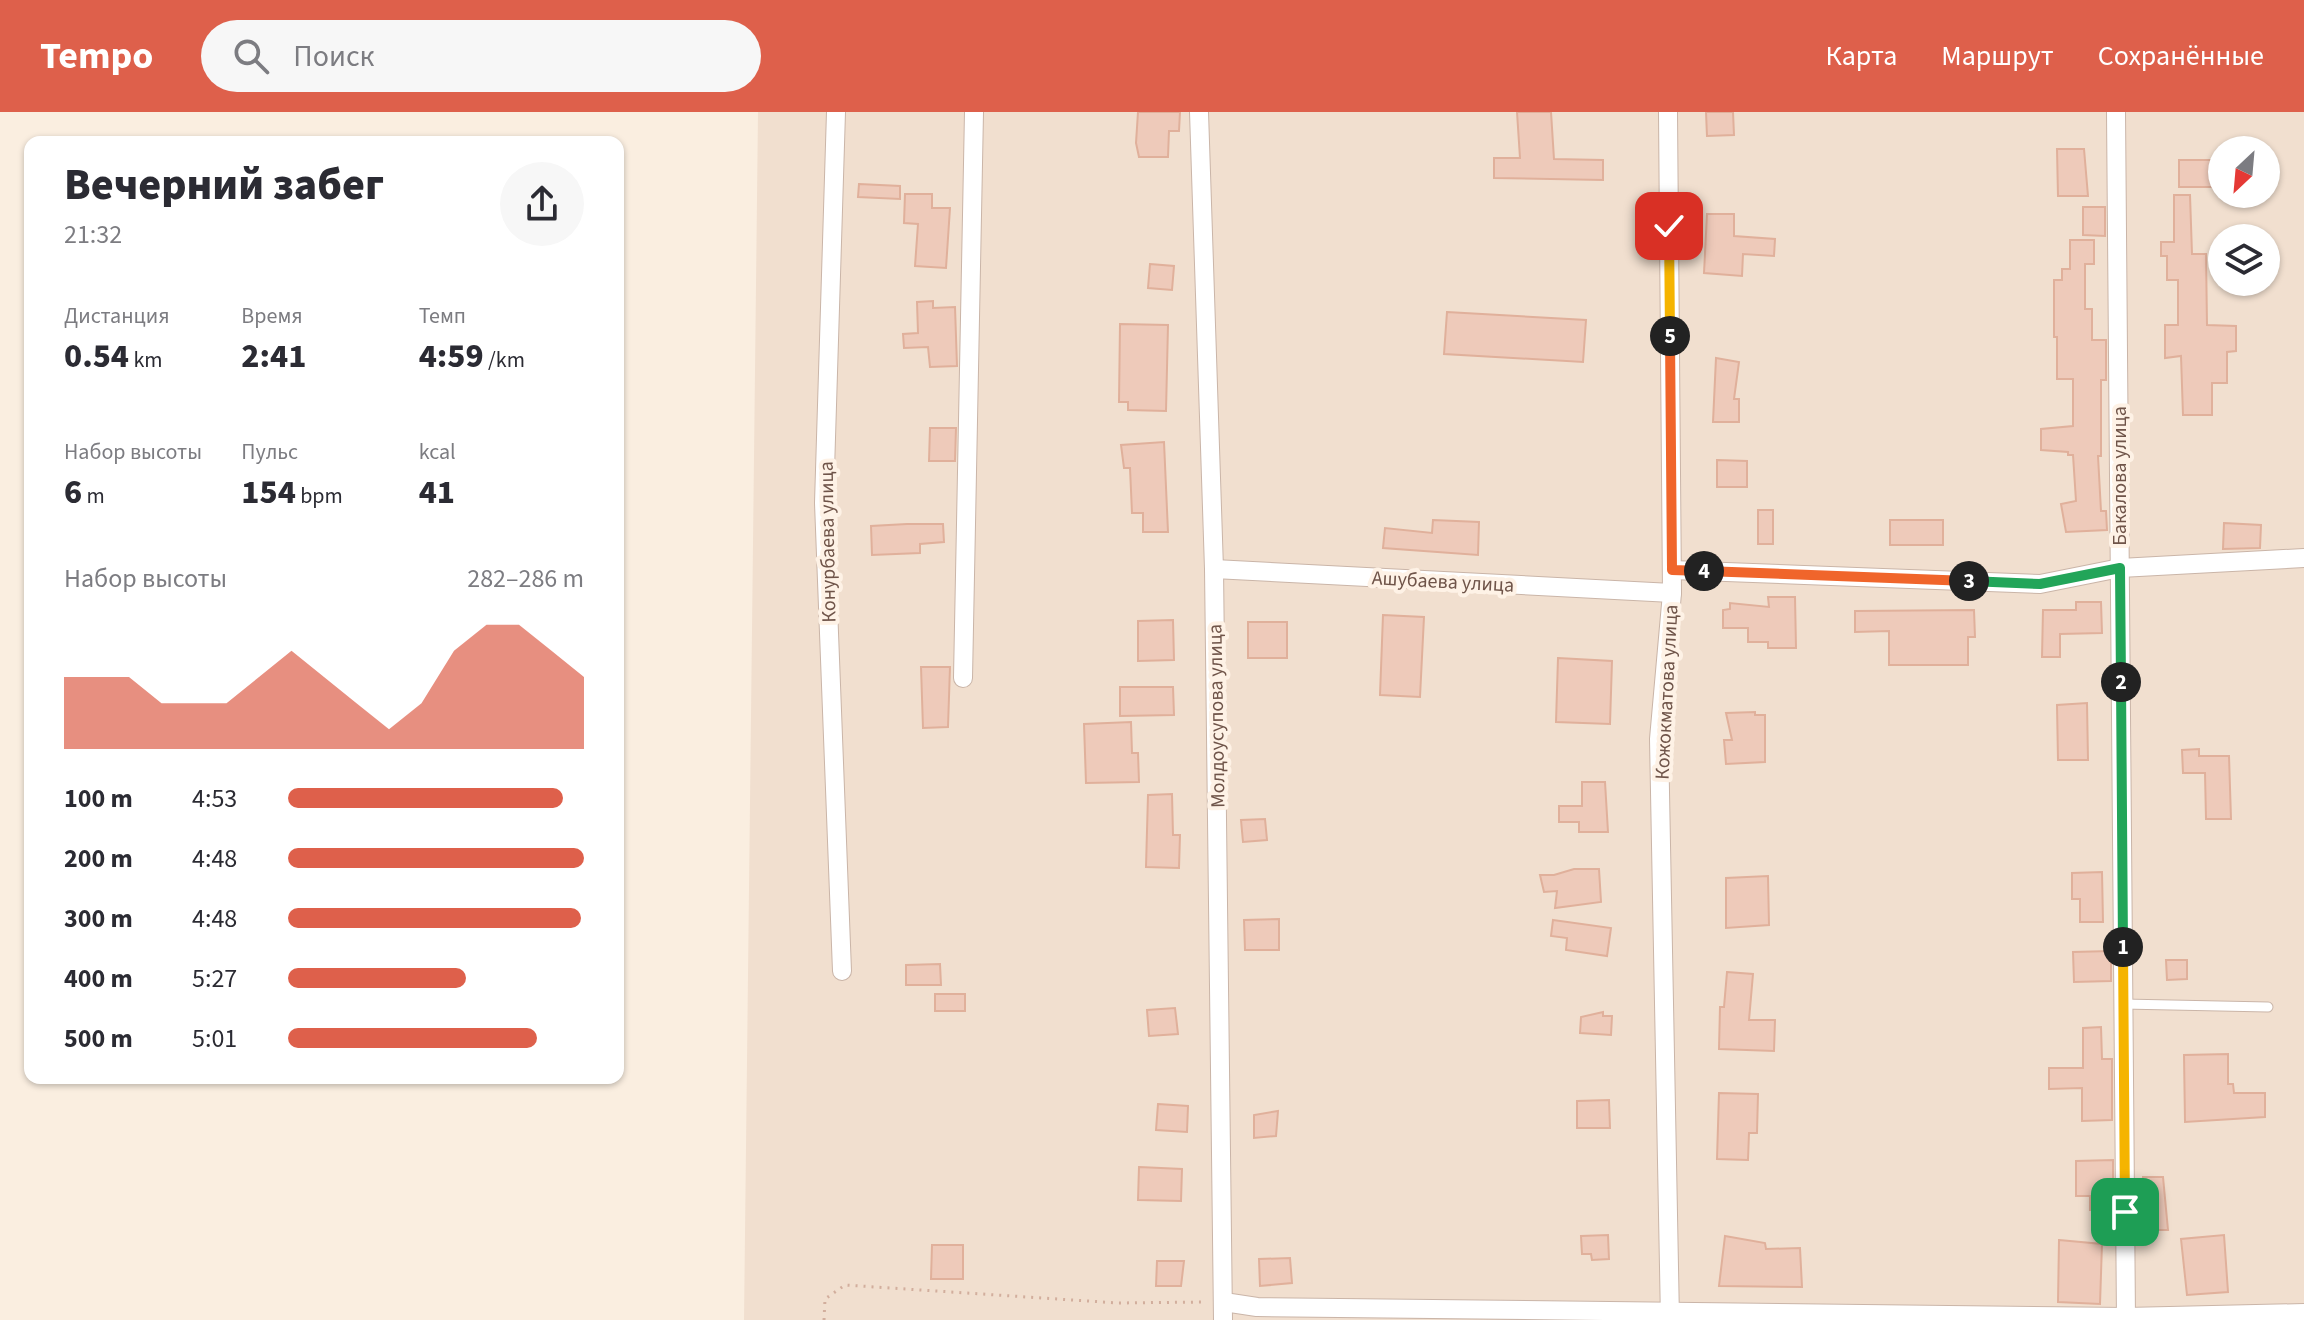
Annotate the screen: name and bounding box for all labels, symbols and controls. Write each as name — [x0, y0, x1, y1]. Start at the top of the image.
search box — [201, 20, 761, 92]
text: Tempo — [40, 29, 153, 83]
icon: search — [229, 34, 273, 78]
text: Поиск — [293, 35, 374, 78]
text: Карта — [1826, 36, 1897, 76]
text: Маршрут — [1941, 36, 2054, 76]
text: Сохранённые — [2098, 36, 2264, 76]
north arrow — [2208, 136, 2280, 208]
map controls — [2208, 136, 2280, 296]
text: Вечерний забег — [64, 154, 384, 217]
button: share — [500, 162, 584, 246]
pin — [1635, 192, 1703, 260]
icon: check — [1647, 204, 1691, 248]
text: 21:32 — [64, 216, 122, 253]
button: layers — [2208, 224, 2280, 296]
text: Дистанция — [64, 300, 170, 332]
text: Время — [241, 300, 303, 332]
text: Темп — [419, 300, 466, 332]
pin: 5 — [1650, 316, 1690, 356]
text: 5 — [1664, 320, 1676, 352]
text: 0.54 — [64, 332, 129, 381]
text: 2:41 — [241, 332, 306, 381]
text: 4:59 — [419, 332, 484, 381]
text: km — [129, 344, 163, 376]
text: /km — [484, 344, 525, 376]
street label: Бакалова улица — [2106, 406, 2134, 546]
text: Набор высоты — [64, 436, 202, 468]
text: Пульс — [241, 436, 298, 468]
text: kcal — [419, 436, 456, 468]
street label: Конурбаева улица — [813, 461, 843, 623]
text: 6 — [64, 468, 82, 517]
text: 154 — [241, 468, 296, 517]
text: 41 — [419, 468, 455, 517]
text: m — [82, 480, 105, 512]
text: bpm — [296, 480, 343, 512]
pin: 4 — [1684, 551, 1724, 591]
text: 4 — [1698, 555, 1710, 587]
text: Набор высоты — [64, 560, 227, 597]
text: 282–286 m — [467, 560, 584, 597]
pin: 3 — [1949, 561, 1989, 601]
street label: Ашубаева улица — [1371, 564, 1515, 600]
text: 3 — [1963, 565, 1975, 597]
street label: Кожокматова улица — [1648, 604, 1686, 780]
street label: Молдоусупова улица — [1201, 624, 1233, 808]
pin: 2 — [2101, 662, 2141, 702]
text: 2 — [2115, 666, 2127, 698]
text: 100 m — [64, 780, 133, 817]
text: 4:53 — [192, 780, 237, 817]
text: 200 m — [64, 840, 133, 877]
text: 4:48 — [192, 840, 237, 877]
text: 300 m — [64, 900, 133, 937]
text: 4:48 — [192, 900, 237, 937]
pin: 1 — [2103, 927, 2143, 967]
text: 1 — [2117, 931, 2129, 963]
text: 400 m — [64, 960, 133, 997]
text: 5:27 — [192, 960, 237, 997]
text: 500 m — [64, 1020, 133, 1057]
text: 5:01 — [192, 1020, 237, 1057]
pin — [2091, 1178, 2159, 1246]
icon: arrive — [2103, 1190, 2147, 1234]

